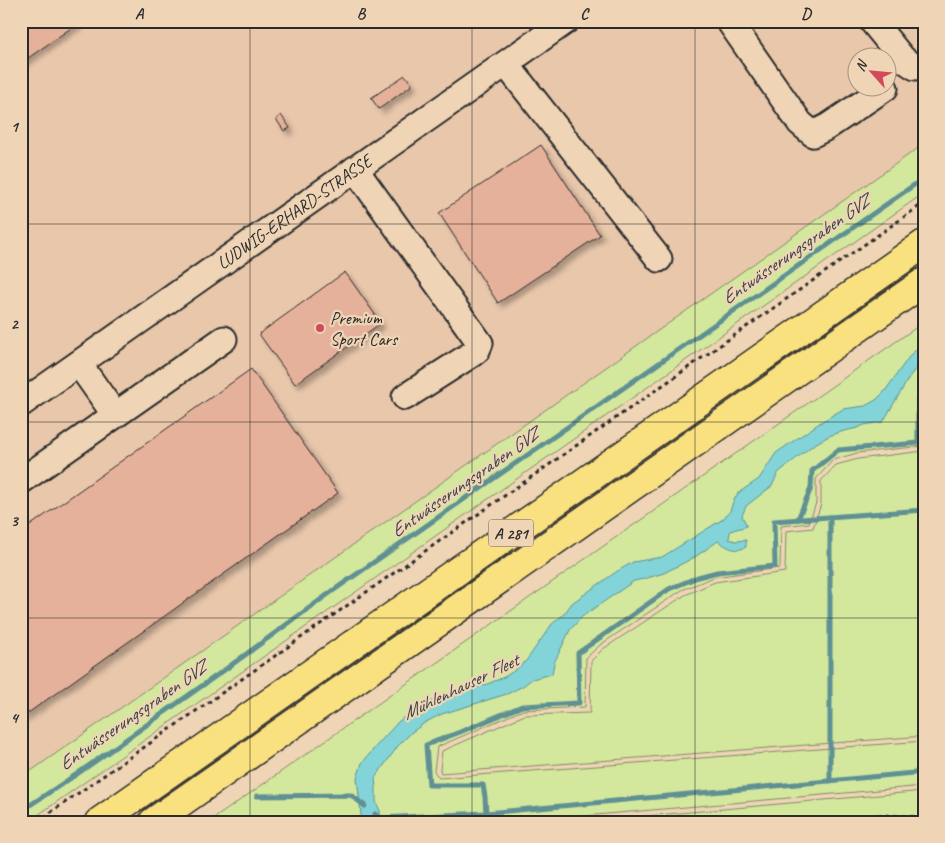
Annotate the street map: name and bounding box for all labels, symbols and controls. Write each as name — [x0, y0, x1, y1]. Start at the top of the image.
text: A — [135, 4, 145, 24]
text: B — [357, 4, 367, 24]
text: C — [580, 4, 590, 24]
text: D — [801, 4, 812, 24]
north arrow — [848, 48, 898, 98]
text: N — [851, 57, 871, 74]
text: 1 — [10, 117, 19, 137]
street label: LUDWIG-ERHARD-STRASSE — [213, 149, 378, 274]
water label: Entwässerungsgraben GVZ — [717, 186, 879, 310]
place label: Premium Sport Cars — [330, 307, 399, 350]
text: 2 — [10, 314, 19, 334]
marker: Premium Sport Cars — [314, 322, 326, 334]
water label: Entwässerungsgraben GVZ — [386, 419, 548, 543]
text: 3 — [10, 511, 19, 531]
road number: A 281 — [488, 520, 534, 546]
water label: Mühlenhauser Fleet — [399, 647, 526, 725]
water label: Entwässerungsgraben GVZ — [54, 652, 216, 776]
text: 4 — [10, 708, 19, 728]

